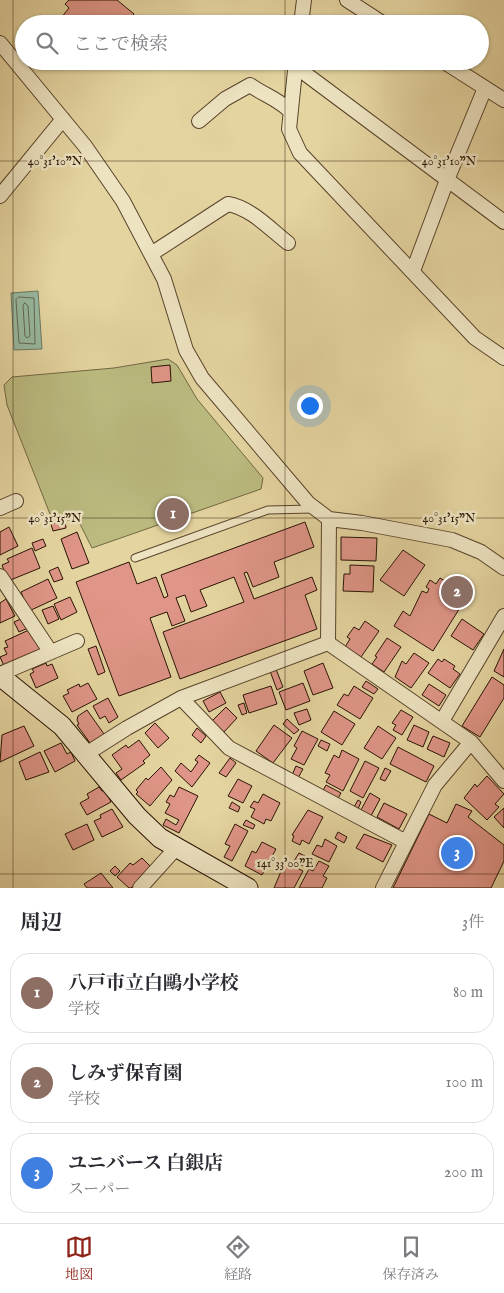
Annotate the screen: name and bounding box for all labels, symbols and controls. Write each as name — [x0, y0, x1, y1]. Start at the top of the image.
search box — [15, 15, 489, 70]
icon: search — [33, 29, 61, 57]
text: ここで検索 — [73, 33, 168, 57]
text: 40°31'10"N — [28, 154, 83, 169]
text: 40°31'10"N — [422, 154, 477, 169]
your location — [297, 393, 323, 419]
pin: 1 — [157, 495, 189, 533]
text: 40°31'15"N — [28, 511, 82, 526]
text: 40°31'15"N — [422, 511, 476, 526]
pin: 2 — [441, 573, 473, 611]
pin: 3 — [441, 834, 473, 872]
text: 141°33'00"E — [257, 856, 313, 871]
text: 周辺 — [20, 910, 62, 937]
text: 3件 — [462, 913, 484, 933]
text: 八戸市立白鷗小学校 — [68, 972, 239, 996]
text: 1 — [34, 983, 40, 1003]
text: 80 m — [453, 983, 483, 1003]
text: 学校 — [68, 1000, 100, 1020]
text: しみず保育園 — [68, 1062, 182, 1086]
text: 2 — [33, 1073, 41, 1093]
text: 100 m — [446, 1073, 483, 1093]
text: 学校 — [68, 1090, 100, 1110]
text: ユニバース 白銀店 — [68, 1152, 223, 1176]
text: 3 — [34, 1163, 40, 1183]
text: 200 m — [444, 1163, 483, 1183]
text: スーパー — [68, 1180, 130, 1200]
tab: 地図 — [65, 1233, 93, 1284]
tab: 経路 — [224, 1233, 252, 1284]
tab: 保存済み — [383, 1233, 439, 1284]

